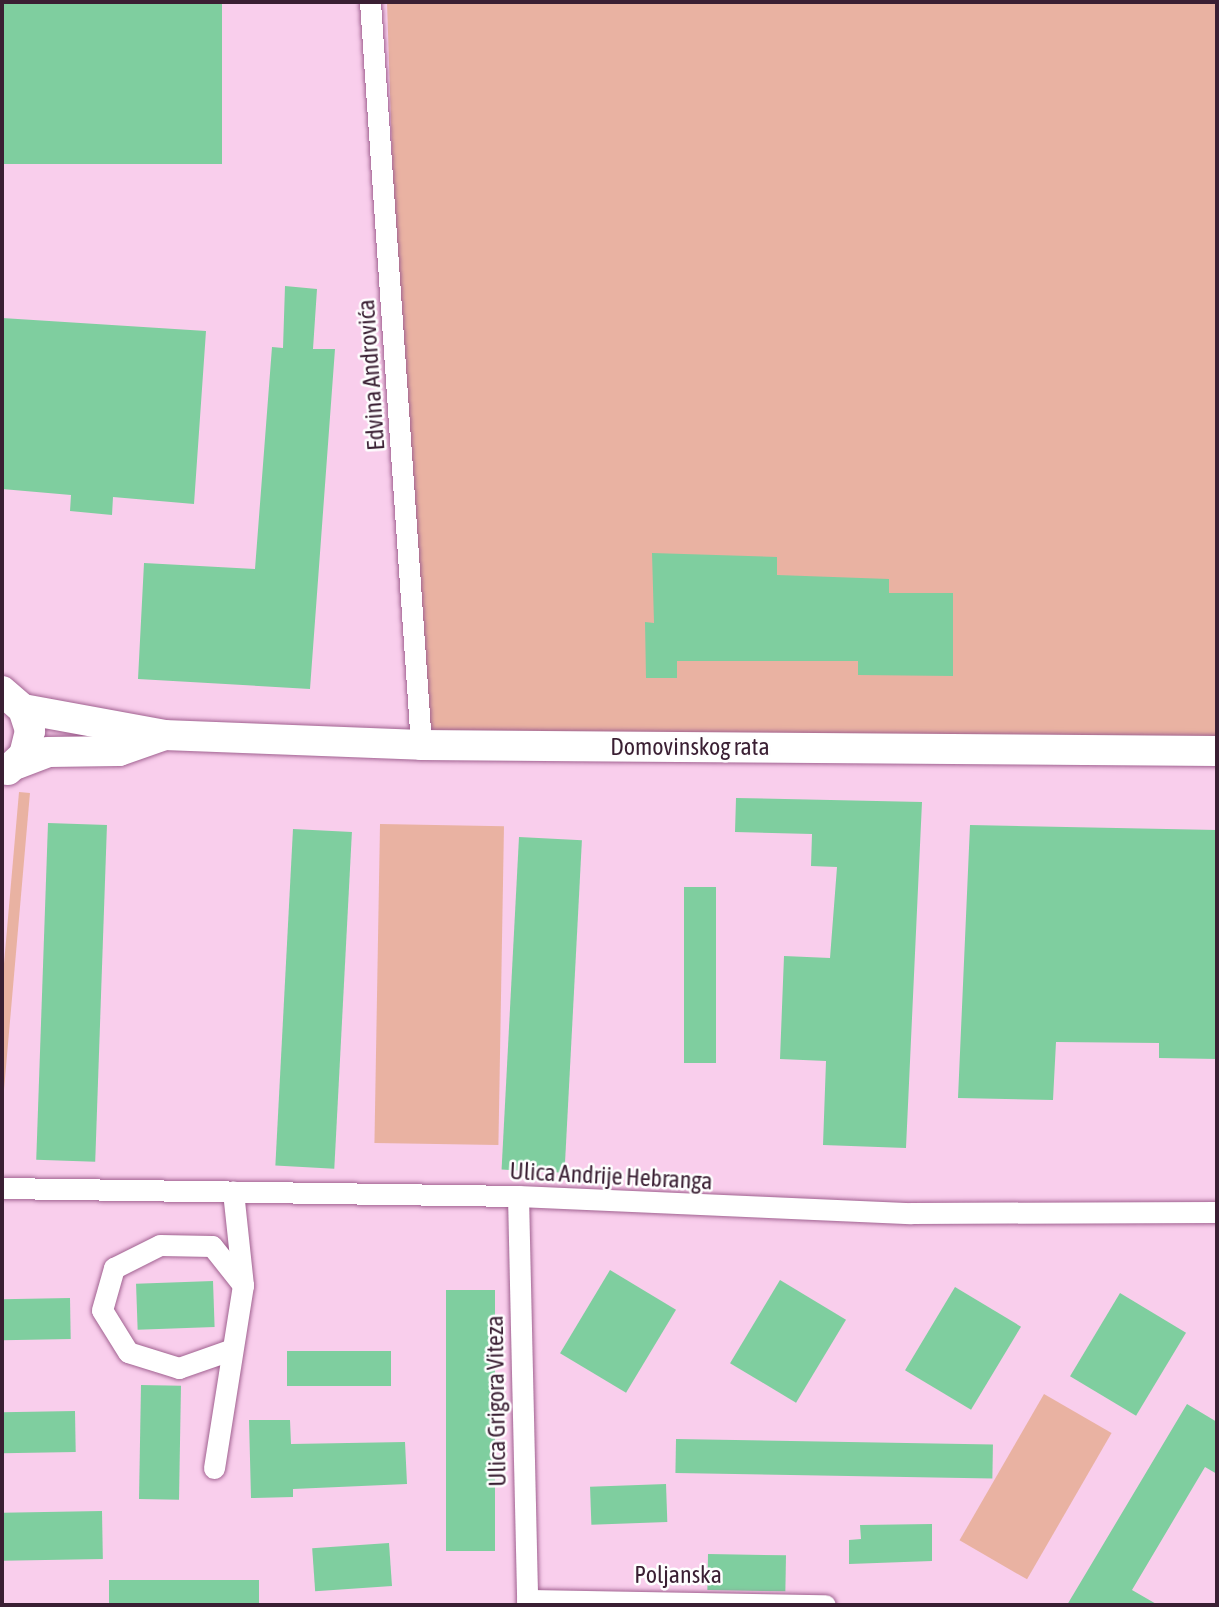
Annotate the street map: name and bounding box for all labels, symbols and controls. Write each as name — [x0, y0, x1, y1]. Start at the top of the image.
street label: Edvina Androvića — [351, 298, 391, 452]
street label: Domovinskog rata — [610, 733, 770, 761]
street label: Ulica Andrije Hebranga — [509, 1156, 713, 1196]
street label: Ulica Grigora Viteza — [480, 1315, 512, 1487]
street label: Poljanska — [634, 1561, 722, 1589]

